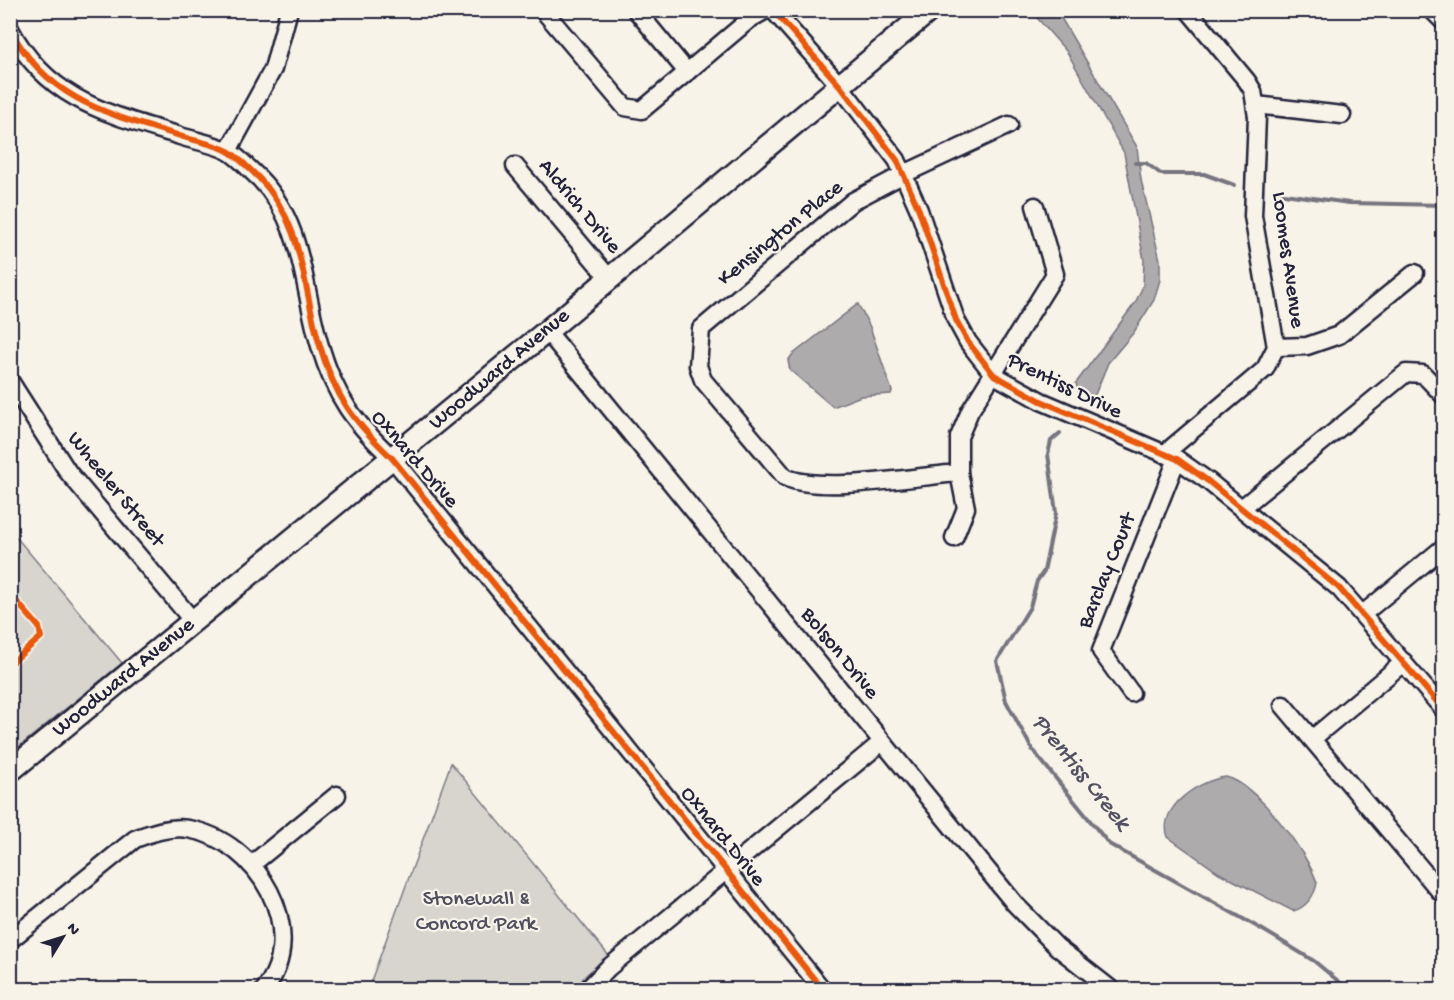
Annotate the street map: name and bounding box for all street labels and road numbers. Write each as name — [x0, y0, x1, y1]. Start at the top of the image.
street label: Aldrich Drive — [532, 154, 627, 260]
street label: Kensington Place — [713, 175, 849, 293]
street label: Loomes Avenue — [1265, 190, 1310, 330]
street label: Woodward Avenue — [424, 303, 576, 436]
street label: Prentiss Drive — [1001, 348, 1126, 426]
street label: Oxnard Drive — [364, 406, 464, 515]
street label: Wheeler Street — [61, 427, 171, 555]
street label: Barclay Court — [1073, 508, 1144, 633]
street label: Bolson Drive — [793, 602, 884, 706]
street label: Woodward Avenue — [48, 612, 201, 743]
street label: Oxnard Drive — [674, 782, 771, 893]

